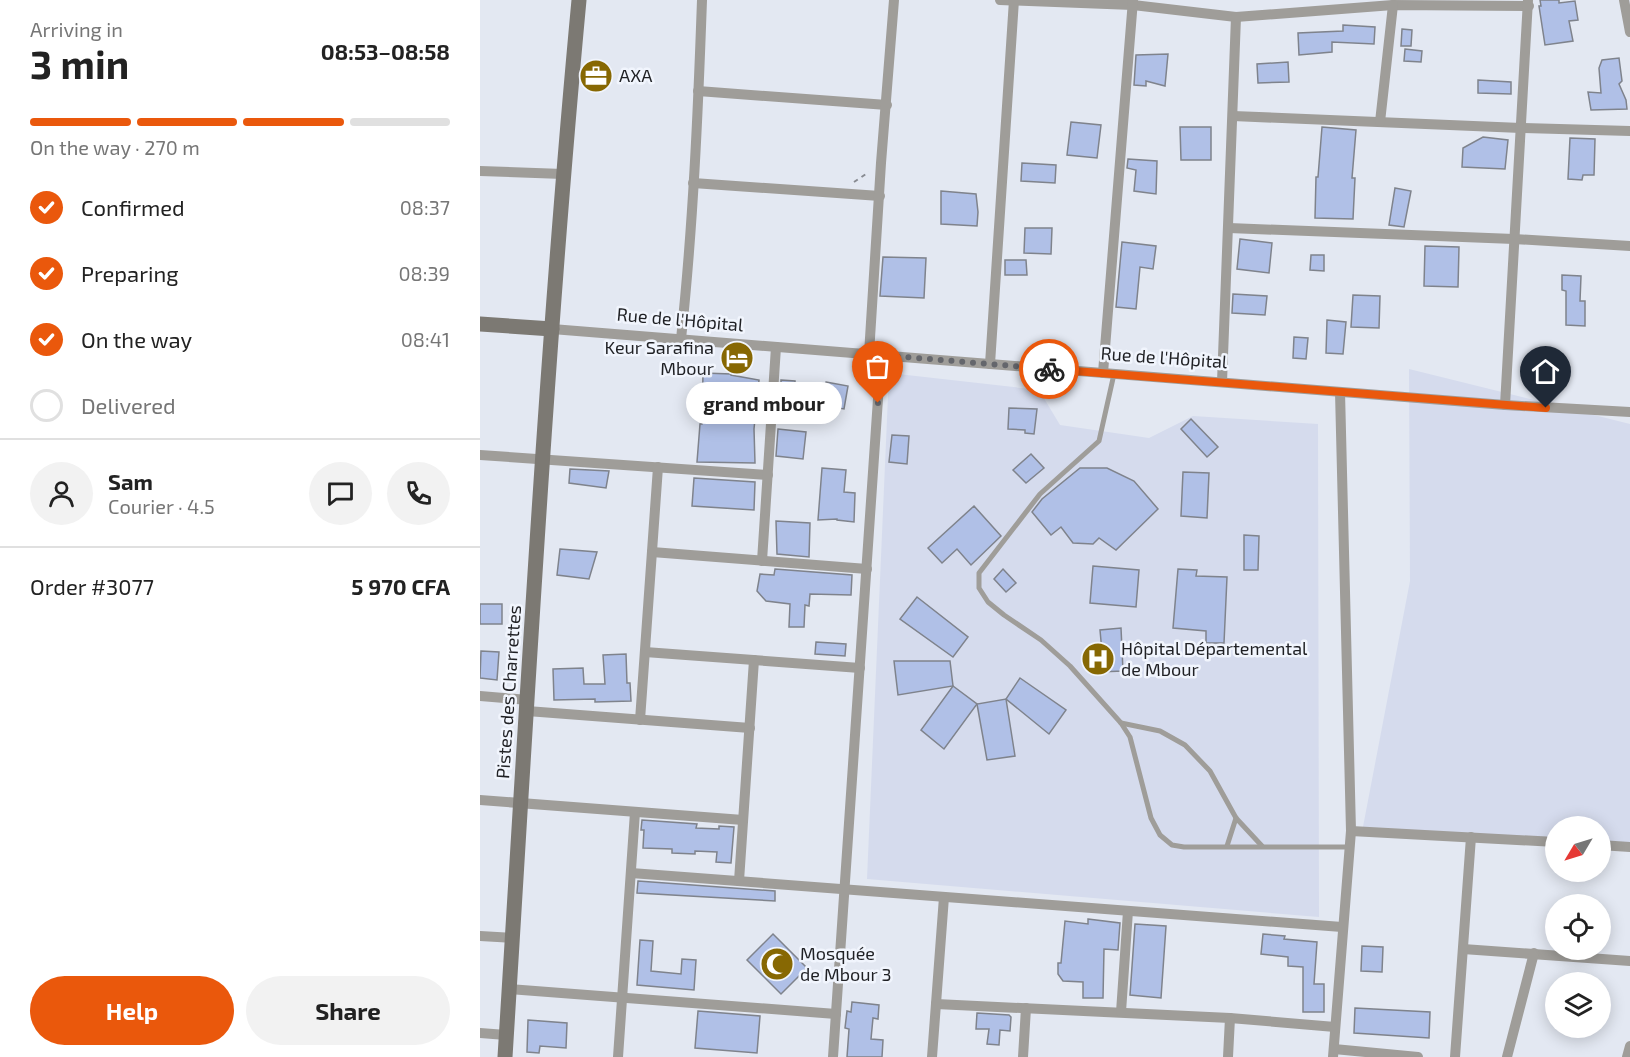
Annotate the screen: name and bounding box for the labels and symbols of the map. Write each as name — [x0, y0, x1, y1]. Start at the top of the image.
office icon: AXA — [578, 58, 614, 94]
place label: AXA — [619, 64, 653, 86]
street label: Rue de l'Hôpital — [616, 303, 745, 336]
place label: Keur Sarafina Mbour — [604, 336, 714, 379]
courier — [1019, 339, 1079, 399]
hotel icon: Keur Sarafina Mbour — [719, 340, 755, 376]
pin — [852, 341, 903, 403]
street label: Rue de l'Hôpital — [1100, 342, 1229, 372]
pin — [1520, 346, 1571, 408]
callout: grand mbour — [686, 382, 842, 424]
street label: Pistes des Charrettes — [491, 604, 525, 780]
place label: Hôpital Départemental de Mbour — [1121, 637, 1308, 680]
hospital icon: Hôpital Départemental de Mbour — [1080, 641, 1116, 677]
north arrow — [1545, 816, 1611, 882]
place label: Mosquée de Mbour 3 — [800, 942, 891, 985]
mosque icon: Mosquée de Mbour 3 — [759, 946, 795, 982]

